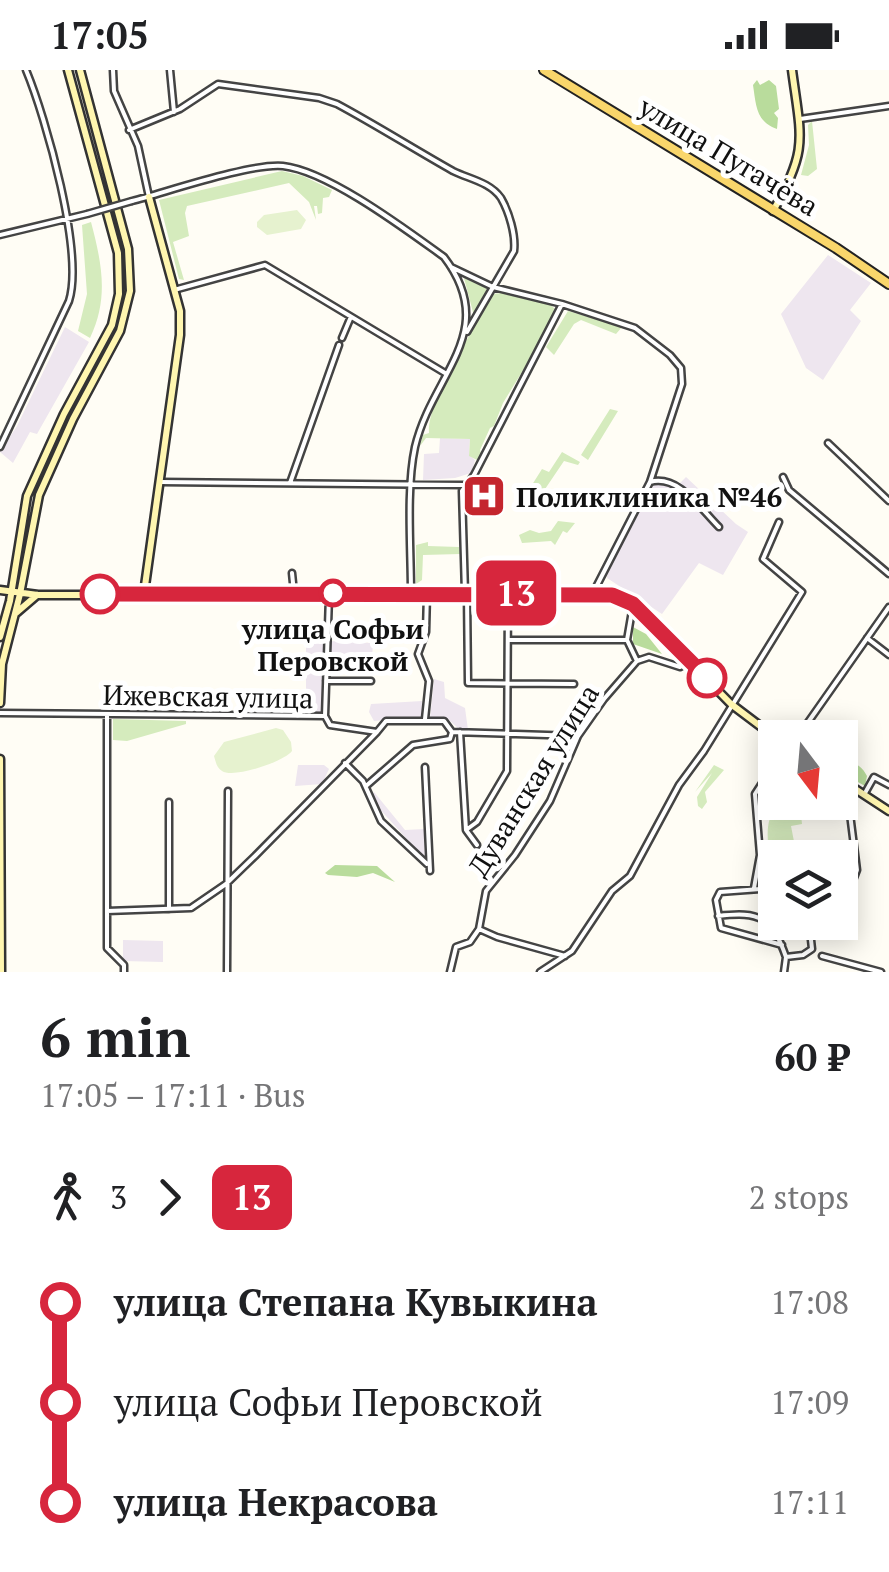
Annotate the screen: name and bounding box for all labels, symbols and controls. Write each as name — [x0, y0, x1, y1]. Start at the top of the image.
text: 17:05 — [50, 10, 149, 60]
street label: улица Пугачёва — [632, 87, 826, 224]
hospital icon: Поликлиника №46 — [461, 473, 507, 519]
place label: Поликлиника №46 — [516, 478, 782, 515]
line badge: 13 — [471, 560, 561, 626]
text: 13 — [496, 570, 536, 616]
unlabelled marker — [81, 575, 119, 613]
marker: улица Софьи Перовской — [320, 580, 346, 606]
place label: улица Софьи Перовской — [241, 610, 424, 679]
unlabelled marker — [688, 659, 726, 697]
street label: Ижевская улица — [102, 676, 314, 716]
street label: Дуванская улица — [459, 677, 607, 883]
north arrow — [758, 720, 858, 820]
map controls — [758, 720, 858, 940]
button: layers — [758, 840, 858, 940]
text: 6 min — [40, 1000, 190, 1073]
text: 60 ₽ — [774, 1032, 849, 1082]
text: 17:05 – 17:11 · Bus — [40, 1074, 306, 1116]
icon: walk — [40, 1170, 95, 1225]
icon: forward — [142, 1170, 197, 1225]
text: 13 — [232, 1174, 272, 1220]
text: 3 — [110, 1176, 127, 1218]
text: 2 stops — [749, 1176, 849, 1218]
text: улица Степана Кувыкина — [114, 1277, 598, 1327]
text: 17:08 — [770, 1281, 849, 1323]
text: улица Софьи Перовской — [114, 1377, 543, 1427]
text: 17:09 — [770, 1381, 849, 1423]
text: улица Некрасова — [114, 1477, 438, 1527]
text: 17:11 — [770, 1481, 849, 1523]

